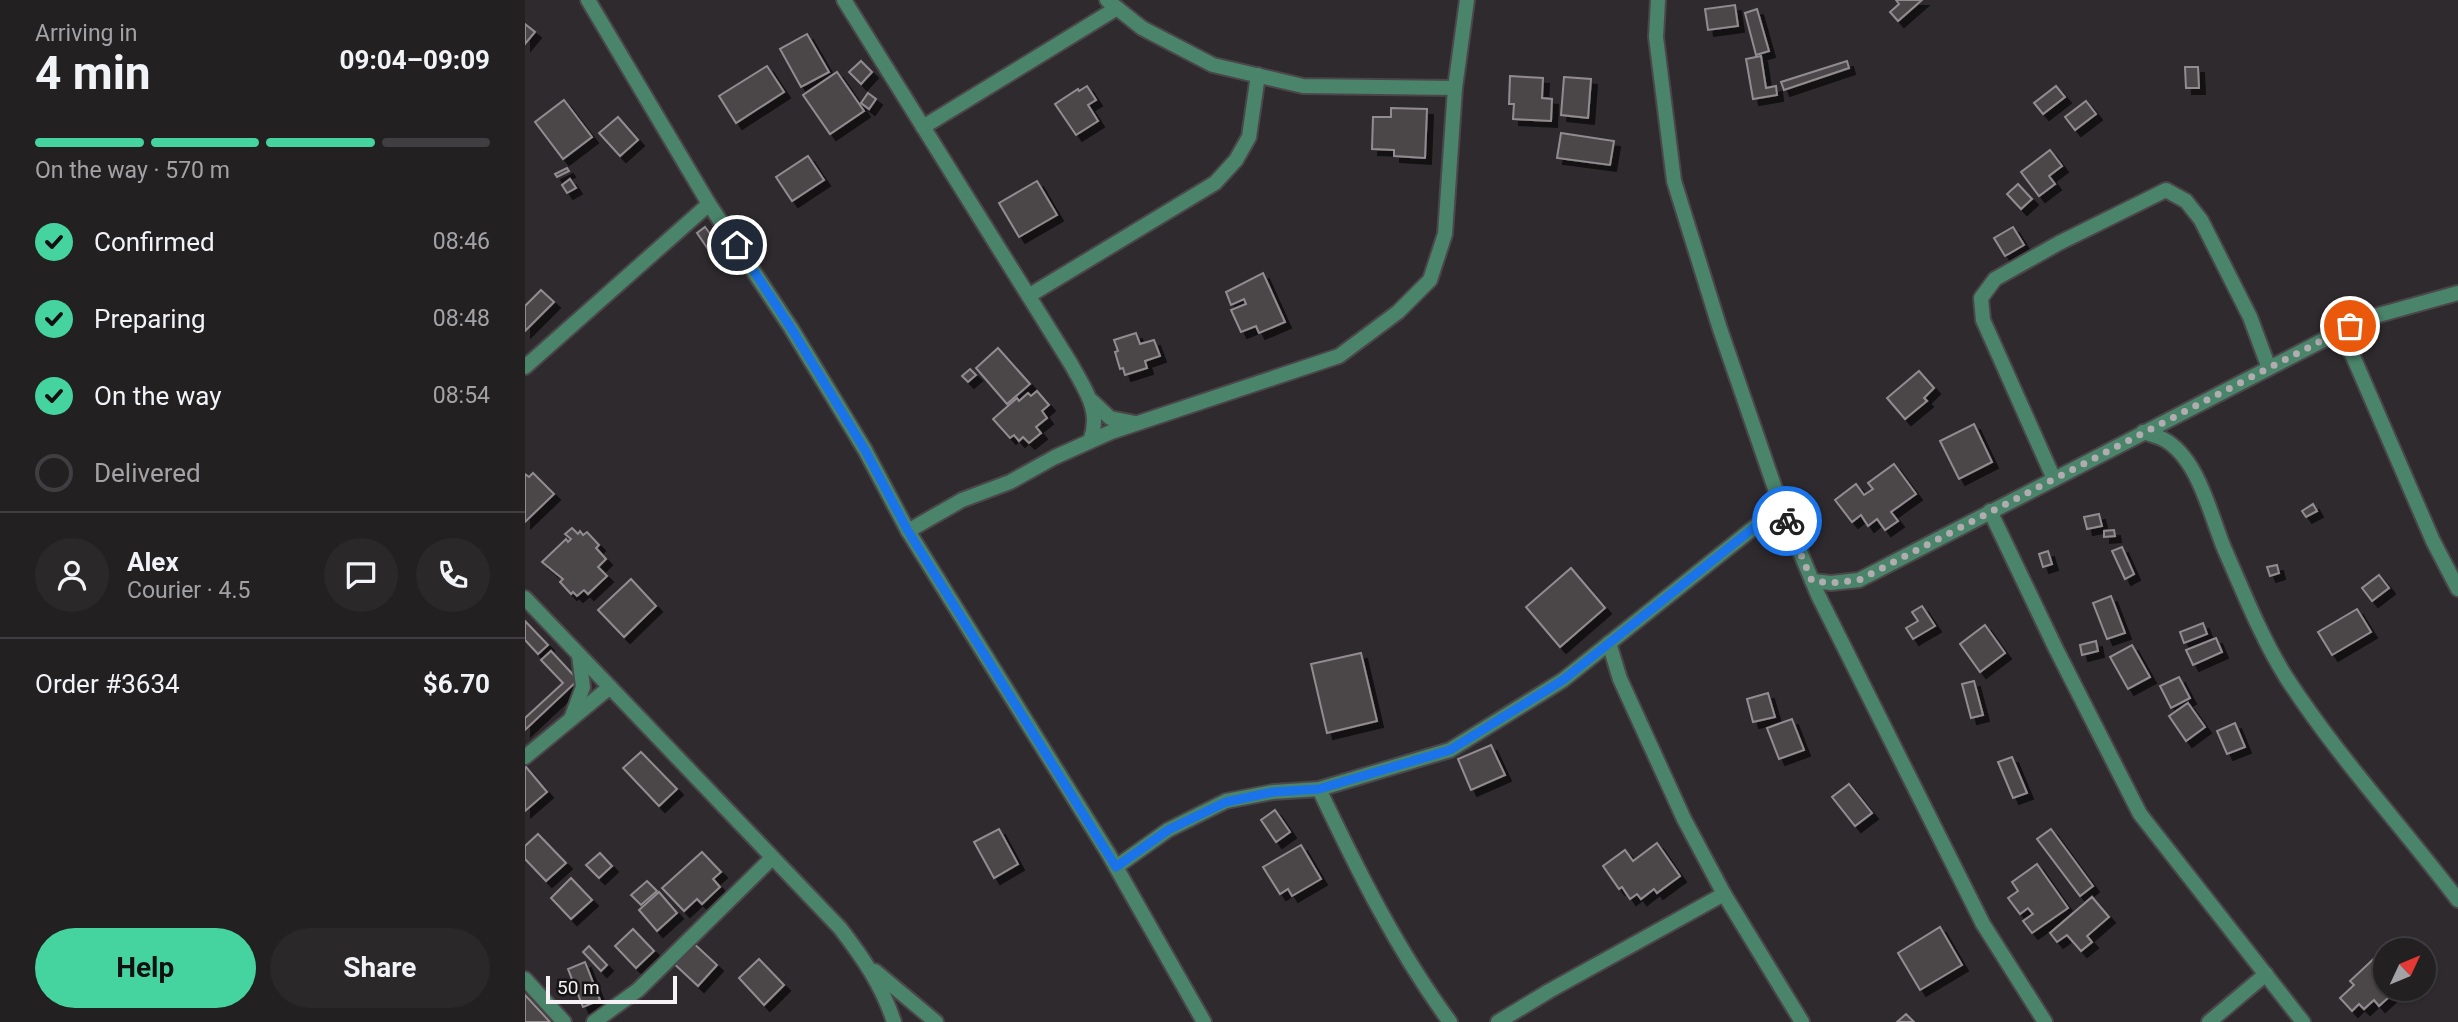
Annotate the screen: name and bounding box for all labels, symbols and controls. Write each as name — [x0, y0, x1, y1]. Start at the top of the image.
text: Arriving in — [35, 20, 138, 47]
text: 09:04–09:09 — [340, 45, 490, 75]
text: 4 min — [35, 46, 151, 100]
text: On the way · 570 m — [35, 157, 230, 184]
pin — [707, 215, 767, 275]
icon: check — [35, 223, 73, 261]
icon: home — [718, 226, 756, 264]
text: Confirmed — [94, 227, 215, 257]
text: 08:46 — [433, 228, 490, 255]
pin — [2320, 296, 2380, 356]
icon: check — [35, 300, 73, 338]
text: Preparing — [94, 304, 206, 334]
text: 08:48 — [433, 305, 490, 332]
icon: bag — [2331, 307, 2369, 345]
icon: check — [35, 377, 73, 415]
text: On the way — [94, 381, 222, 411]
text: 08:54 — [433, 382, 490, 409]
text: Delivered — [94, 458, 201, 488]
courier — [1752, 486, 1822, 556]
icon: bike — [1768, 502, 1806, 540]
button: person — [35, 538, 109, 612]
button: chat — [324, 538, 398, 612]
button: phone — [416, 538, 490, 612]
text: Alex — [127, 547, 179, 577]
text: Courier · 4.5 — [127, 577, 250, 604]
text: Order #3634 — [35, 669, 180, 699]
text: $6.70 — [423, 669, 490, 699]
button: Help — [35, 928, 256, 1008]
button: Share — [270, 928, 490, 1008]
north arrow — [2373, 938, 2436, 1001]
map controls — [2373, 938, 2436, 1001]
scale bar — [546, 973, 677, 1005]
text: 50 m — [557, 976, 600, 999]

